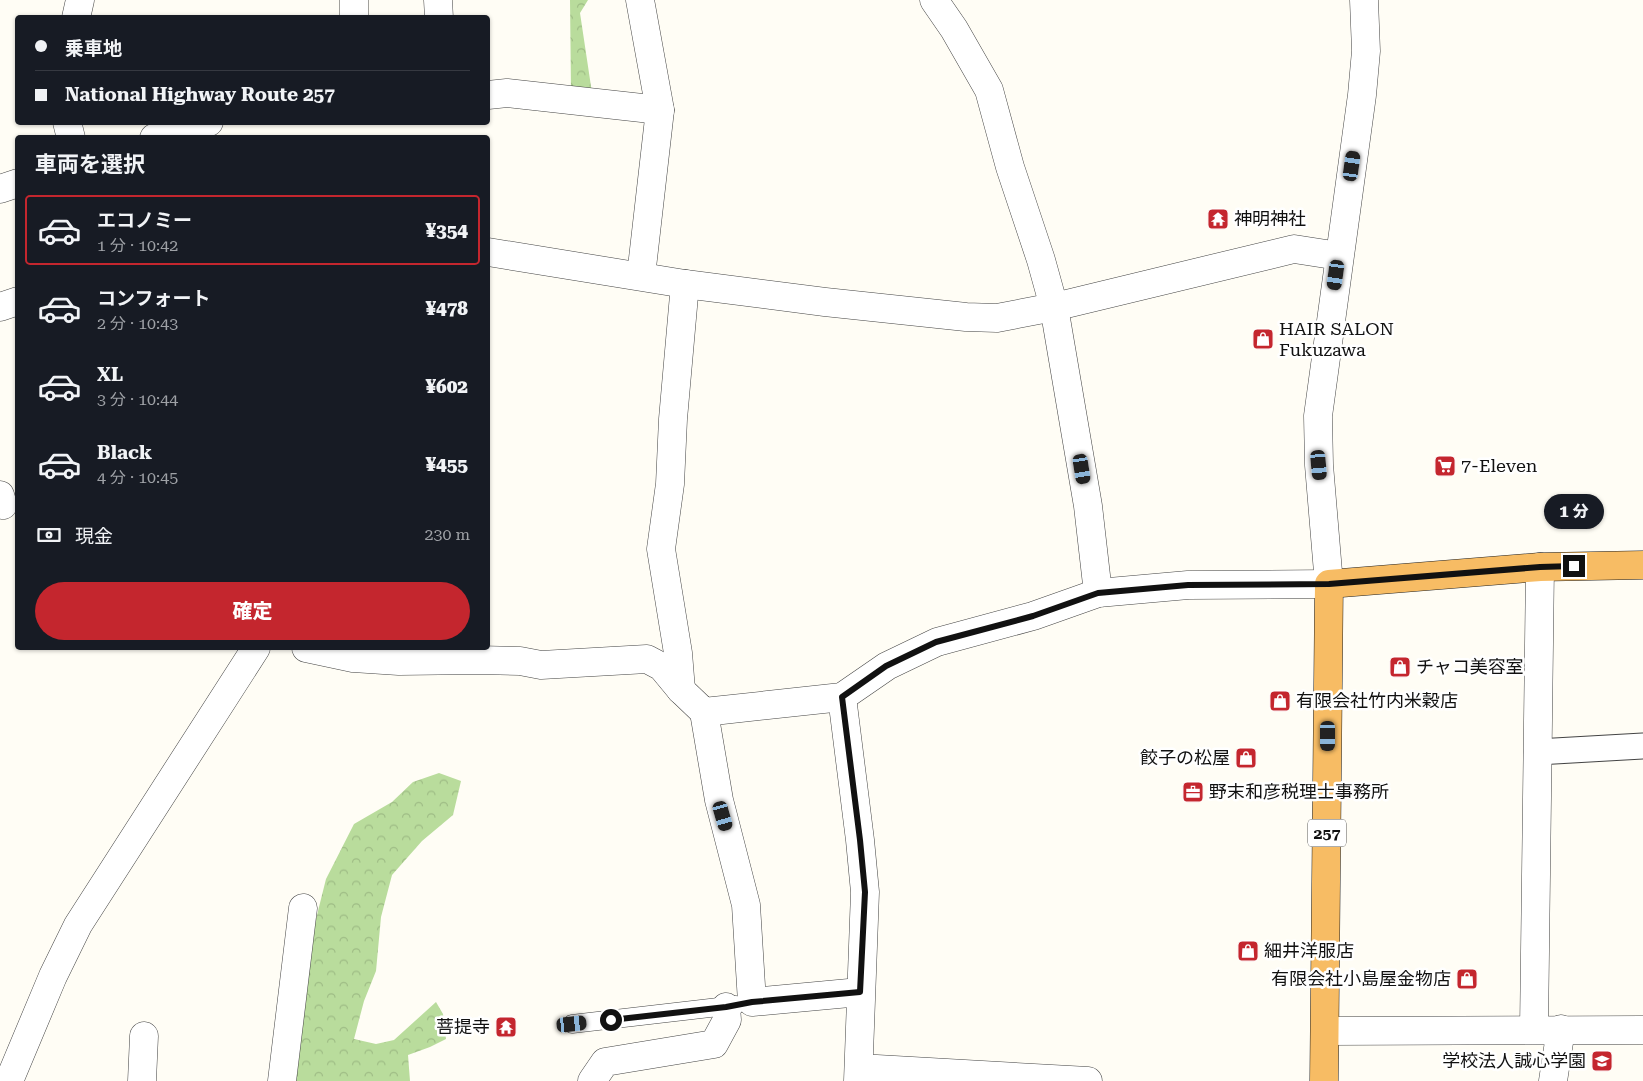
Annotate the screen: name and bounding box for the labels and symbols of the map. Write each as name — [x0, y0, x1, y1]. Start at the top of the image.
car — [1342, 150, 1361, 182]
temple icon: 神明神社 — [1206, 207, 1230, 231]
place label: 神明神社 — [1234, 208, 1306, 229]
car — [1326, 259, 1345, 291]
place label: HAIR SALON Fukuzawa — [1279, 318, 1394, 360]
shop icon: HAIR SALON Fukuzawa — [1251, 327, 1275, 351]
car — [1310, 449, 1327, 481]
car — [1072, 453, 1091, 485]
supermarket icon: 7-Eleven — [1433, 454, 1457, 478]
place label: 7-Eleven — [1461, 455, 1538, 476]
callout: 1 分 — [1544, 494, 1604, 528]
route end — [1563, 555, 1585, 577]
shop icon: チャコ美容室 — [1388, 655, 1412, 679]
place label: チャコ美容室 — [1416, 656, 1524, 677]
shop icon: 有限会社竹内米穀店 — [1268, 689, 1292, 713]
place label: 有限会社竹内米穀店 — [1296, 690, 1458, 711]
car — [1320, 721, 1335, 751]
shop icon: 餃子の松屋 — [1234, 746, 1258, 770]
place label: 餃子の松屋 — [1140, 747, 1230, 768]
office icon: 野末和彦税理士事務所 — [1181, 780, 1205, 804]
place label: 野末和彦税理士事務所 — [1209, 781, 1389, 802]
car — [711, 800, 734, 832]
road number: 257 — [1308, 820, 1346, 846]
shop icon: 細井洋服店 — [1236, 939, 1260, 963]
place label: 細井洋服店 — [1264, 940, 1354, 961]
shop icon: 有限会社小島屋金物店 — [1455, 967, 1479, 991]
place label: 有限会社小島屋金物店 — [1271, 968, 1451, 989]
route start — [600, 1009, 622, 1031]
temple icon: 菩提寺 — [494, 1015, 518, 1039]
car — [556, 1015, 587, 1033]
place label: 菩提寺 — [436, 1016, 490, 1037]
school or university icon: 学校法人誠心学園 — [1590, 1049, 1614, 1073]
place label: 学校法人誠心学園 — [1442, 1050, 1586, 1071]

